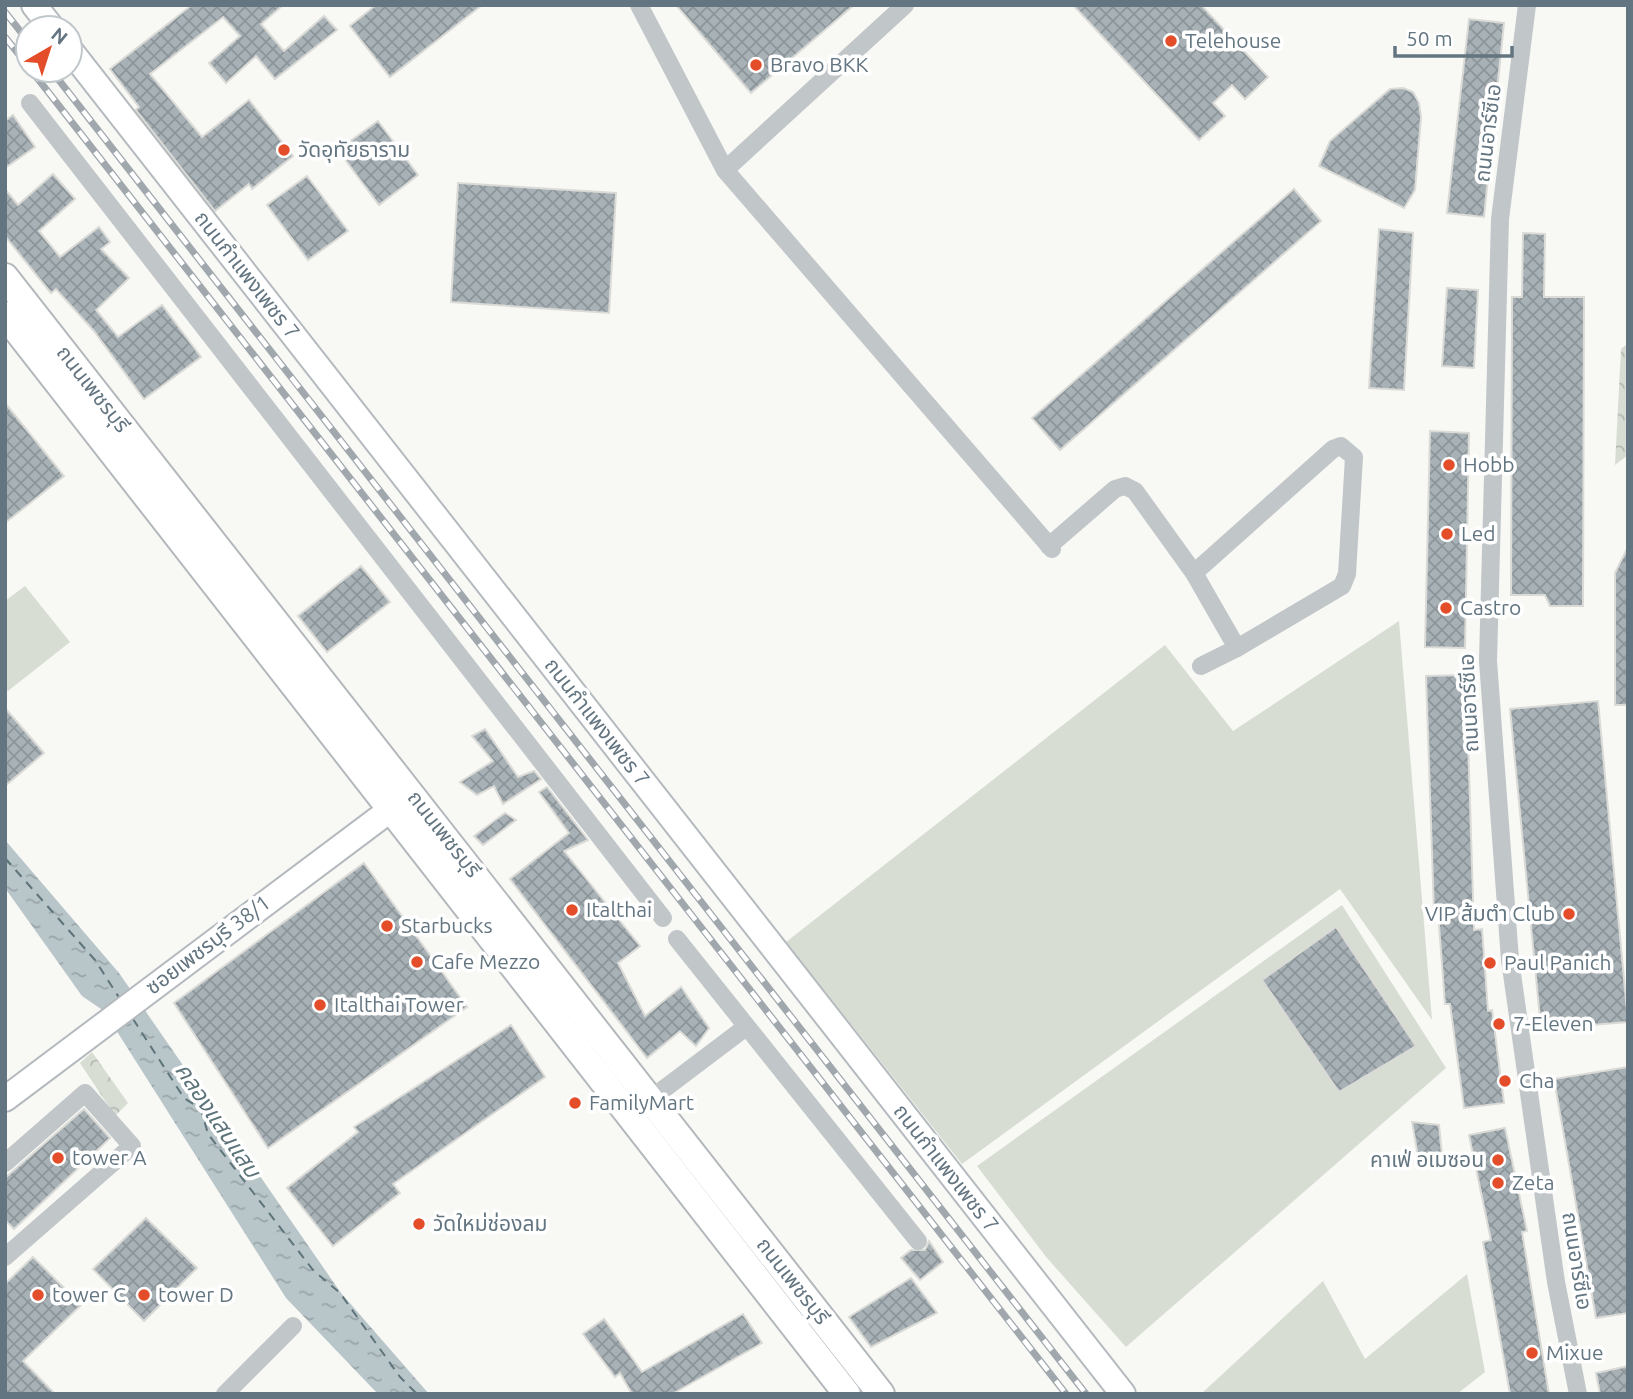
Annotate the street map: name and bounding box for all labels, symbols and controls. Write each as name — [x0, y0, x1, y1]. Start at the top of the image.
north arrow — [14, 14, 84, 84]
scale bar — [1395, 14, 1512, 58]
text: N — [47, 23, 72, 49]
text: 50 m — [1406, 26, 1453, 50]
place label: Telehouse — [1185, 28, 1281, 52]
marker: Telehouse — [1163, 33, 1179, 49]
place label: Bravo BKK — [770, 52, 868, 76]
marker: Bravo BKK — [748, 57, 764, 73]
street label: ถนนอาร์ซีเอ — [1469, 82, 1505, 183]
place label: วัดอุทัยธาราม — [298, 137, 410, 163]
marker: วัดอุทัยธาราม — [276, 142, 292, 158]
street label: ถนนกำแพงเพชร 7 — [190, 206, 305, 343]
street label: ถนนเพชรบุรี — [51, 340, 135, 438]
place label: Hobb — [1463, 452, 1515, 476]
marker: Hobb — [1441, 457, 1457, 473]
place label: Led — [1461, 521, 1496, 545]
marker: Led — [1439, 526, 1455, 542]
place label: Castro — [1460, 595, 1521, 619]
marker: Castro — [1438, 600, 1454, 616]
street label: ถนนกำแพงเพชร 7 — [540, 653, 655, 790]
street label: ถนนอาร์ซีเอ — [1453, 653, 1483, 753]
street label: ถนนเพชรบุรี — [402, 785, 486, 883]
street label: ซอยเพชรบุรี 38/1 — [141, 890, 275, 1000]
place label: Italthai — [586, 897, 652, 921]
place label: VIP ส้มตำ Club — [1425, 901, 1555, 925]
marker: Italthai — [564, 902, 580, 918]
marker: VIP ส้มตำ Club — [1561, 906, 1577, 922]
place label: Starbucks — [401, 913, 493, 937]
marker: Starbucks — [379, 918, 395, 934]
place label: Cafe Mezzo — [431, 949, 540, 973]
place label: Paul Panich — [1504, 950, 1611, 974]
marker: Cafe Mezzo — [409, 954, 425, 970]
marker: Paul Panich — [1482, 955, 1498, 971]
place label: Italthai Tower — [334, 992, 464, 1016]
marker: Italthai Tower — [312, 997, 328, 1013]
place label: 7-Eleven — [1513, 1011, 1594, 1035]
marker: 7-Eleven — [1491, 1016, 1507, 1032]
water label: คลองแสนแสบ — [171, 1058, 267, 1183]
place label: Cha — [1519, 1068, 1555, 1092]
marker: Cha — [1497, 1073, 1513, 1089]
place label: FamilyMart — [589, 1090, 694, 1114]
marker: FamilyMart — [567, 1095, 583, 1111]
street label: ถนนกำแพงเพชร 7 — [889, 1099, 1004, 1236]
place label: tower A — [72, 1145, 147, 1169]
place label: คาเฟ่ อเมซอน — [1370, 1147, 1484, 1171]
marker: tower A — [50, 1150, 66, 1166]
marker: คาเฟ่ อเมซอน — [1490, 1152, 1506, 1168]
place label: Zeta — [1512, 1170, 1554, 1194]
marker: Zeta — [1490, 1175, 1506, 1191]
street label: ถนนอาร์ซีเอ — [1558, 1210, 1598, 1312]
place label: วัดใหม่ช่องลม — [433, 1211, 547, 1235]
marker: วัดใหม่ช่องลม — [411, 1216, 427, 1232]
street label: ถนนเพชรบุรี — [751, 1232, 835, 1330]
place label: tower C — [52, 1282, 126, 1306]
place label: tower D — [158, 1282, 234, 1306]
marker: tower C — [30, 1287, 46, 1303]
marker: tower D — [136, 1287, 152, 1303]
place label: Mixue — [1546, 1340, 1604, 1364]
marker: Mixue — [1524, 1345, 1540, 1361]

